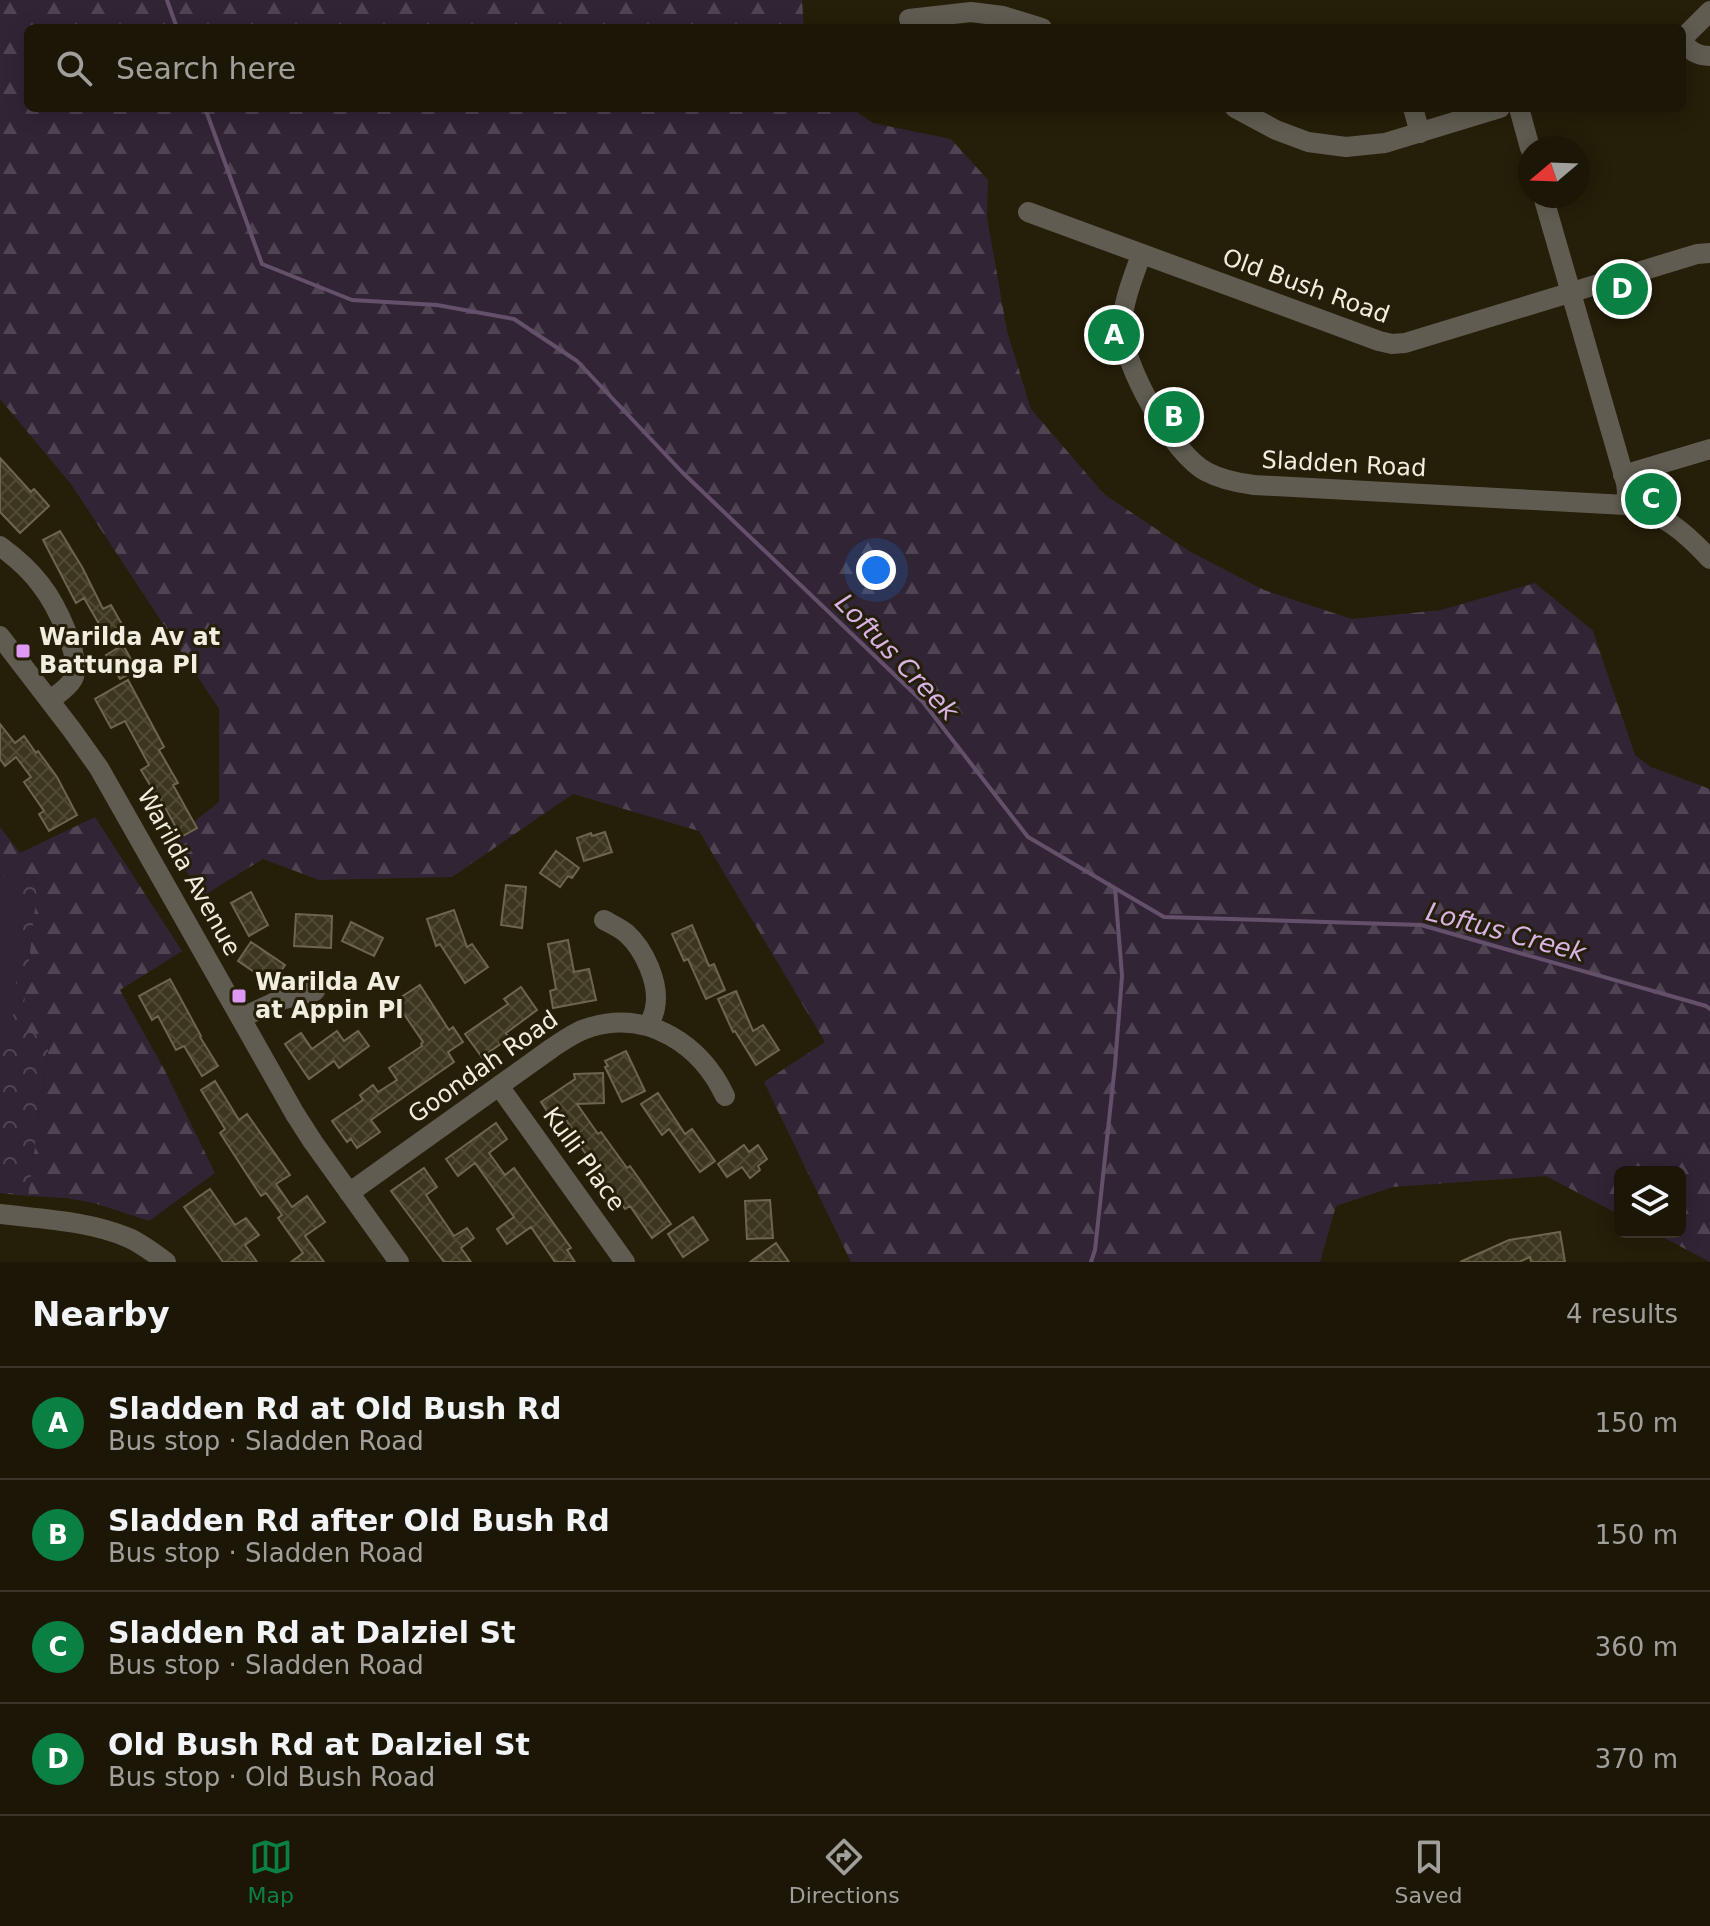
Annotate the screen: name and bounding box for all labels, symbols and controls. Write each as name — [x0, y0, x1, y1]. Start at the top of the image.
search box — [24, 24, 1686, 112]
icon: search — [52, 46, 96, 90]
text: Search here — [116, 51, 296, 86]
north arrow — [1518, 136, 1590, 208]
street label: Old Bush Road — [1219, 243, 1393, 329]
pin: D — [1596, 259, 1648, 319]
pin: A — [1088, 305, 1140, 365]
pin: B — [1148, 387, 1200, 447]
street label: Sladden Road — [1261, 446, 1427, 482]
pin: C — [1625, 469, 1677, 529]
your location — [856, 550, 896, 590]
water label: Loftus Creek — [829, 588, 965, 727]
place label: Warilda Av at Battunga Pl — [39, 623, 220, 679]
marker: Warilda Av at Battunga Pl — [14, 642, 32, 660]
street label: Warilda Avenue — [131, 784, 247, 960]
water label: Loftus Creek — [1423, 896, 1590, 968]
place label: Warilda Av at Appin Pl — [255, 968, 403, 1024]
marker: Warilda Av at Appin Pl — [230, 987, 248, 1005]
street label: Goondah Road — [403, 1005, 563, 1129]
street label: Kulli Place — [537, 1102, 631, 1216]
map controls — [1614, 1166, 1686, 1238]
button: layers — [1614, 1166, 1686, 1238]
text: Nearby — [32, 1294, 170, 1334]
text: 4 results — [1566, 1299, 1678, 1329]
text: Sladden Rd at Old Bush Rd — [108, 1391, 561, 1426]
text: A — [48, 1408, 68, 1438]
text: 150 m — [1595, 1408, 1678, 1438]
text: Bus stop · Sladden Road — [108, 1426, 424, 1456]
text: Sladden Rd after Old Bush Rd — [108, 1503, 610, 1538]
text: B — [48, 1520, 68, 1550]
text: 150 m — [1595, 1520, 1678, 1550]
text: Bus stop · Sladden Road — [108, 1538, 424, 1568]
text: Sladden Rd at Dalziel St — [108, 1615, 515, 1650]
text: C — [48, 1632, 68, 1662]
text: 360 m — [1595, 1632, 1678, 1662]
text: Bus stop · Sladden Road — [108, 1650, 424, 1680]
text: Old Bush Rd at Dalziel St — [108, 1727, 530, 1762]
text: D — [47, 1744, 69, 1774]
text: 370 m — [1595, 1744, 1678, 1774]
text: Bus stop · Old Bush Road — [108, 1762, 435, 1792]
tab: Map — [247, 1835, 294, 1908]
tab: Directions — [789, 1835, 900, 1908]
tab: Saved — [1395, 1835, 1463, 1908]

